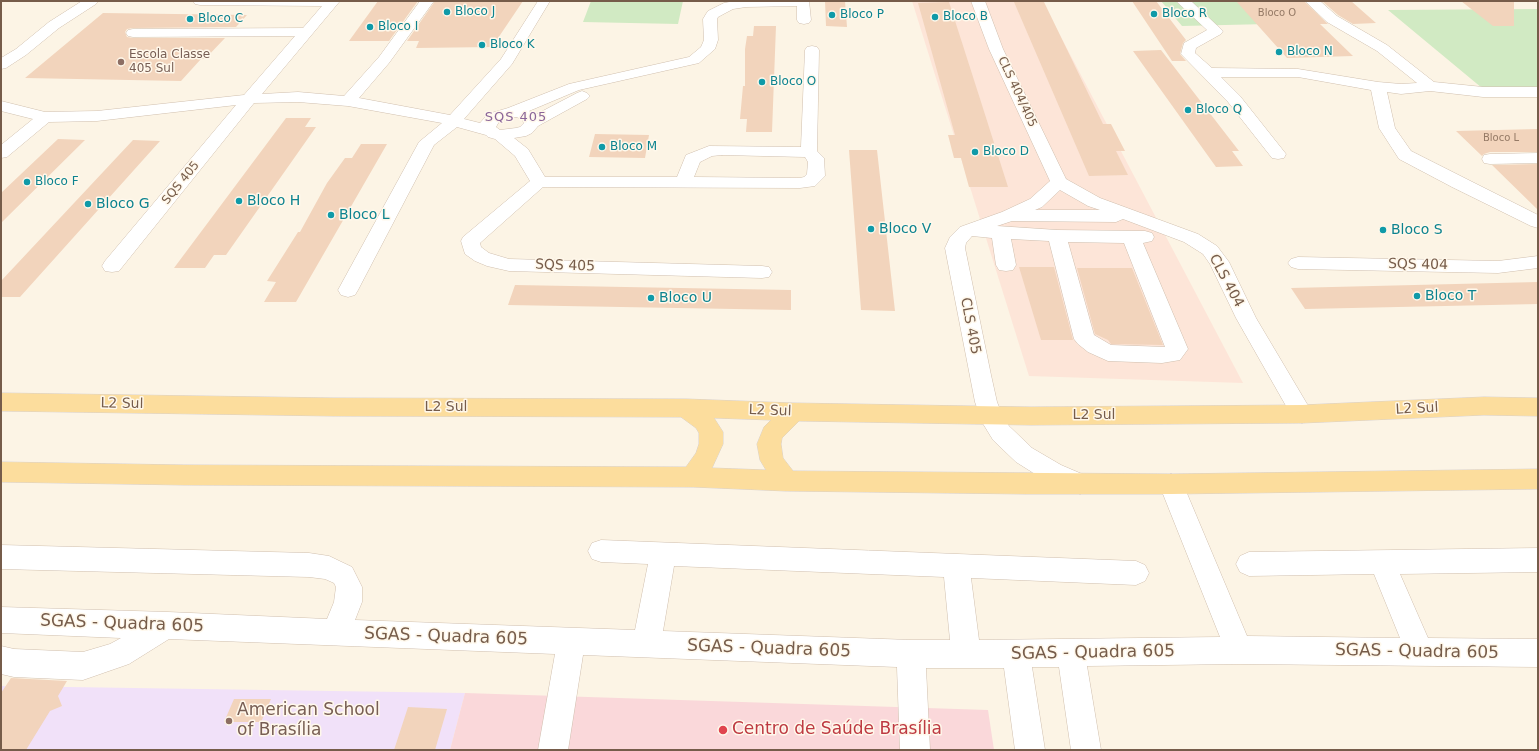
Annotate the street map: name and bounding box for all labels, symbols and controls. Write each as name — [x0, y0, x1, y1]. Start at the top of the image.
place label: Bloco J — [455, 5, 495, 19]
marker: Bloco J — [442, 7, 452, 17]
place label: Bloco R — [1162, 7, 1207, 21]
house number: Bloco O — [1258, 7, 1296, 19]
place label: Bloco P — [840, 8, 884, 22]
marker: Bloco R — [1149, 9, 1159, 19]
marker: Bloco P — [827, 10, 837, 20]
place label: Bloco B — [943, 10, 988, 24]
place label: Bloco C — [198, 12, 243, 26]
marker: Bloco B — [930, 12, 940, 22]
marker: Bloco C — [185, 14, 195, 24]
place label: Bloco I — [378, 20, 418, 34]
marker: Bloco I — [365, 22, 375, 32]
place label: Bloco K — [490, 38, 535, 52]
marker: Bloco K — [477, 40, 487, 50]
place label: Bloco N — [1287, 45, 1333, 59]
marker: Bloco N — [1274, 47, 1284, 57]
place label: Escola Classe 405 Sul — [129, 48, 210, 76]
street label: CLS 404/405 — [994, 54, 1040, 130]
marker: Escola Classe 405 Sul — [116, 57, 126, 67]
place label: Bloco O — [770, 75, 816, 89]
marker: Bloco O — [757, 77, 767, 87]
place label: Bloco Q — [1196, 103, 1242, 117]
marker: Bloco Q — [1183, 105, 1193, 115]
district label: SQS 405 — [485, 110, 547, 126]
house number: Bloco L — [1483, 132, 1519, 144]
place label: Bloco M — [610, 140, 657, 154]
marker: Bloco M — [597, 142, 607, 152]
place label: Bloco D — [983, 145, 1029, 159]
marker: Bloco D — [970, 147, 980, 157]
street label: SQS 405 — [159, 158, 203, 208]
place label: Bloco F — [35, 175, 79, 189]
marker: Bloco F — [22, 177, 32, 187]
place label: Bloco H — [247, 193, 300, 209]
place label: Bloco G — [96, 196, 150, 212]
marker: Bloco H — [234, 196, 244, 206]
marker: Bloco G — [83, 199, 93, 209]
place label: Bloco L — [339, 207, 390, 223]
marker: Bloco L — [326, 210, 336, 220]
place label: Bloco V — [879, 221, 931, 237]
place label: Bloco S — [1391, 222, 1443, 238]
marker: Bloco V — [866, 224, 876, 234]
marker: Bloco S — [1378, 225, 1388, 235]
street label: CLS 404 — [1205, 252, 1247, 310]
street label: SQS 404 — [1388, 256, 1448, 274]
street label: SQS 405 — [535, 257, 595, 275]
place label: Bloco T — [1425, 288, 1476, 304]
place label: Bloco U — [659, 290, 712, 306]
marker: Bloco T — [1412, 291, 1422, 301]
marker: Bloco U — [646, 293, 656, 303]
street label: CLS 405 — [956, 296, 984, 356]
street label: L2 Sul — [100, 395, 144, 413]
street label: L2 Sul — [425, 399, 467, 415]
street label: L2 Sul — [1395, 399, 1439, 419]
street label: L2 Sul — [748, 402, 792, 420]
street label: L2 Sul — [1073, 407, 1115, 423]
street label: SGAS - Quadra 605 — [40, 611, 204, 637]
street label: SGAS - Quadra 605 — [364, 624, 528, 650]
street label: SGAS - Quadra 605 — [687, 636, 851, 662]
street label: SGAS - Quadra 605 — [1335, 640, 1499, 664]
street label: SGAS - Quadra 605 — [1011, 641, 1175, 665]
place label: American School of Brasília — [237, 701, 380, 741]
marker: American School of Brasília — [224, 716, 234, 726]
place label: Centro de Saúde Brasília — [732, 720, 942, 740]
marker: Centro de Saúde Brasília — [717, 724, 729, 736]

